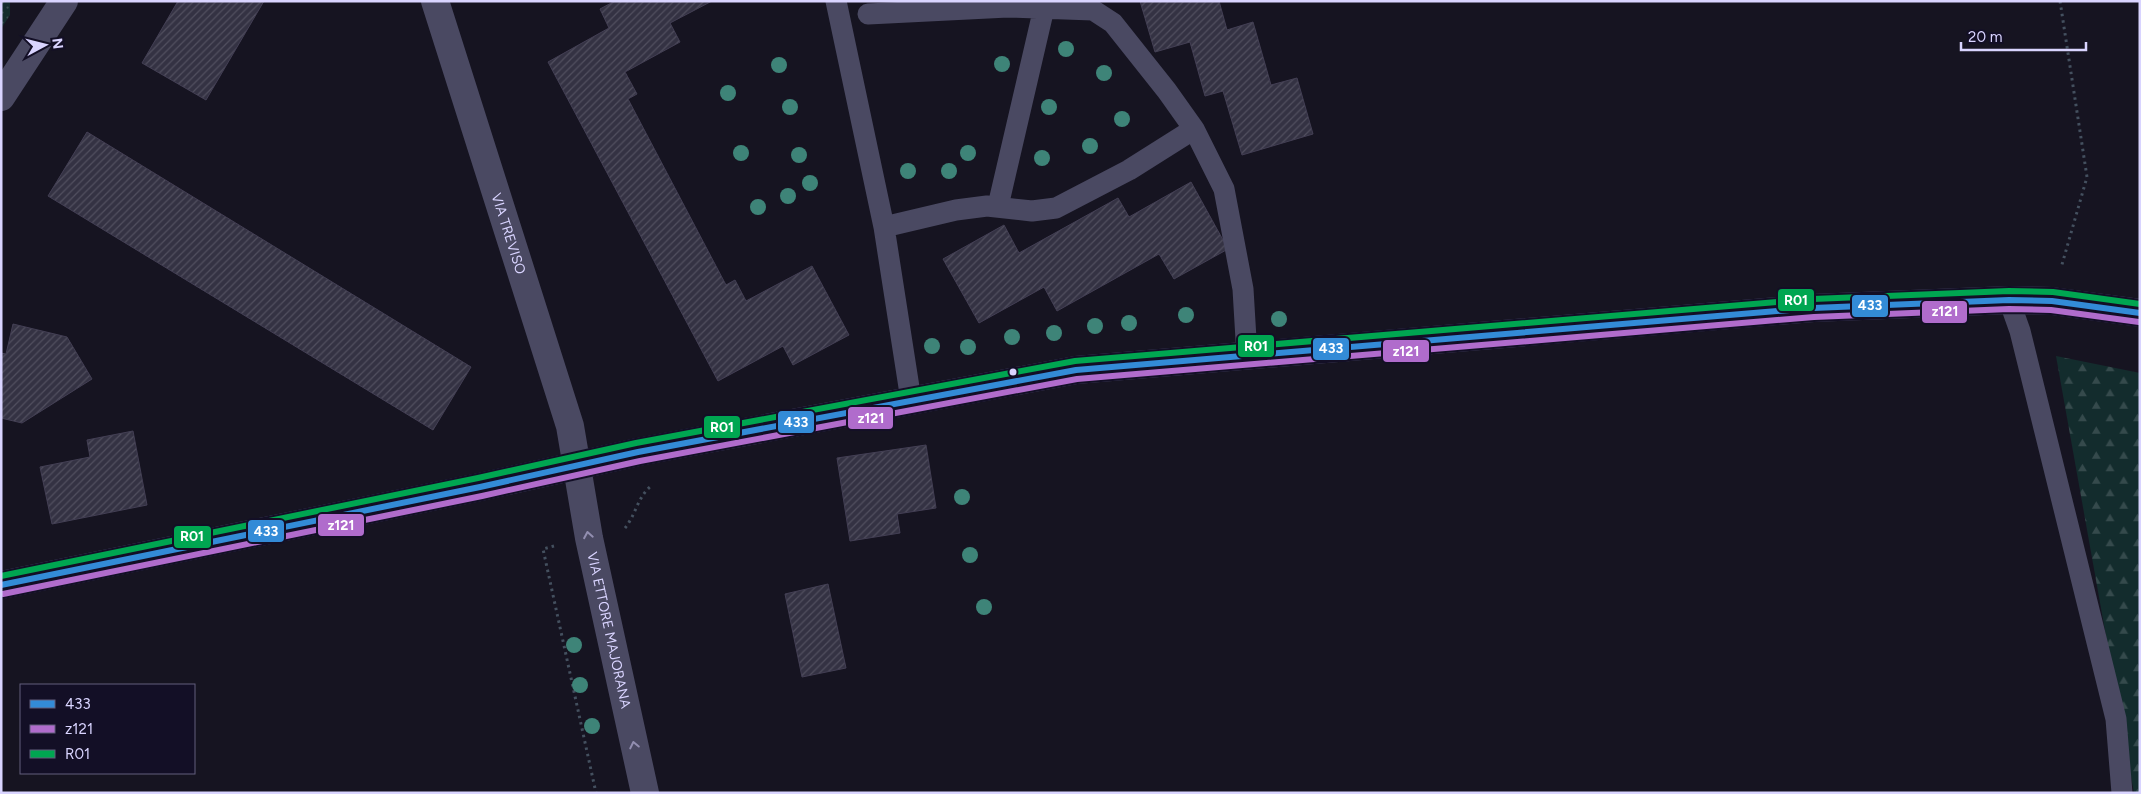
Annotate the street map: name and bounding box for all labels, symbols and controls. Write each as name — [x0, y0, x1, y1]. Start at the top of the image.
north arrow — [20, 20, 70, 70]
scale bar — [1961, 20, 2086, 52]
text: 20 m — [1968, 28, 2002, 46]
text: N — [48, 37, 67, 50]
street label: VIA TREVISO — [488, 191, 529, 277]
line badge: R01 — [1777, 288, 1815, 312]
text: R01 — [1784, 292, 1808, 309]
line badge: 433 — [1851, 294, 1889, 318]
text: 433 — [1858, 297, 1882, 314]
line badge: z121 — [1921, 300, 1968, 324]
text: z121 — [1932, 303, 1958, 320]
line badge: R01 — [1237, 334, 1275, 358]
line badge: 433 — [1312, 337, 1350, 361]
text: R01 — [1244, 338, 1268, 355]
line badge: z121 — [1382, 339, 1430, 363]
text: 433 — [1319, 340, 1343, 357]
text: z121 — [1393, 343, 1419, 360]
unlabelled marker — [1008, 367, 1018, 377]
line badge: z121 — [847, 406, 894, 430]
line badge: 433 — [777, 410, 815, 434]
text: z121 — [858, 410, 884, 427]
text: 433 — [784, 414, 808, 431]
line badge: R01 — [703, 415, 741, 439]
text: R01 — [710, 419, 734, 436]
line badge: z121 — [317, 513, 365, 537]
text: z121 — [328, 517, 354, 534]
line badge: 433 — [247, 519, 285, 543]
text: 433 — [254, 523, 278, 540]
line badge: R01 — [173, 525, 212, 549]
text: R01 — [180, 528, 204, 545]
one-way arrow — [584, 531, 594, 539]
street label: VIA ETTORE MAJORANA — [583, 551, 634, 711]
legend — [20, 684, 195, 774]
text: 433 — [65, 695, 91, 713]
text: z121 — [65, 720, 93, 738]
one-way arrow — [629, 741, 640, 750]
text: R01 — [65, 745, 90, 763]

